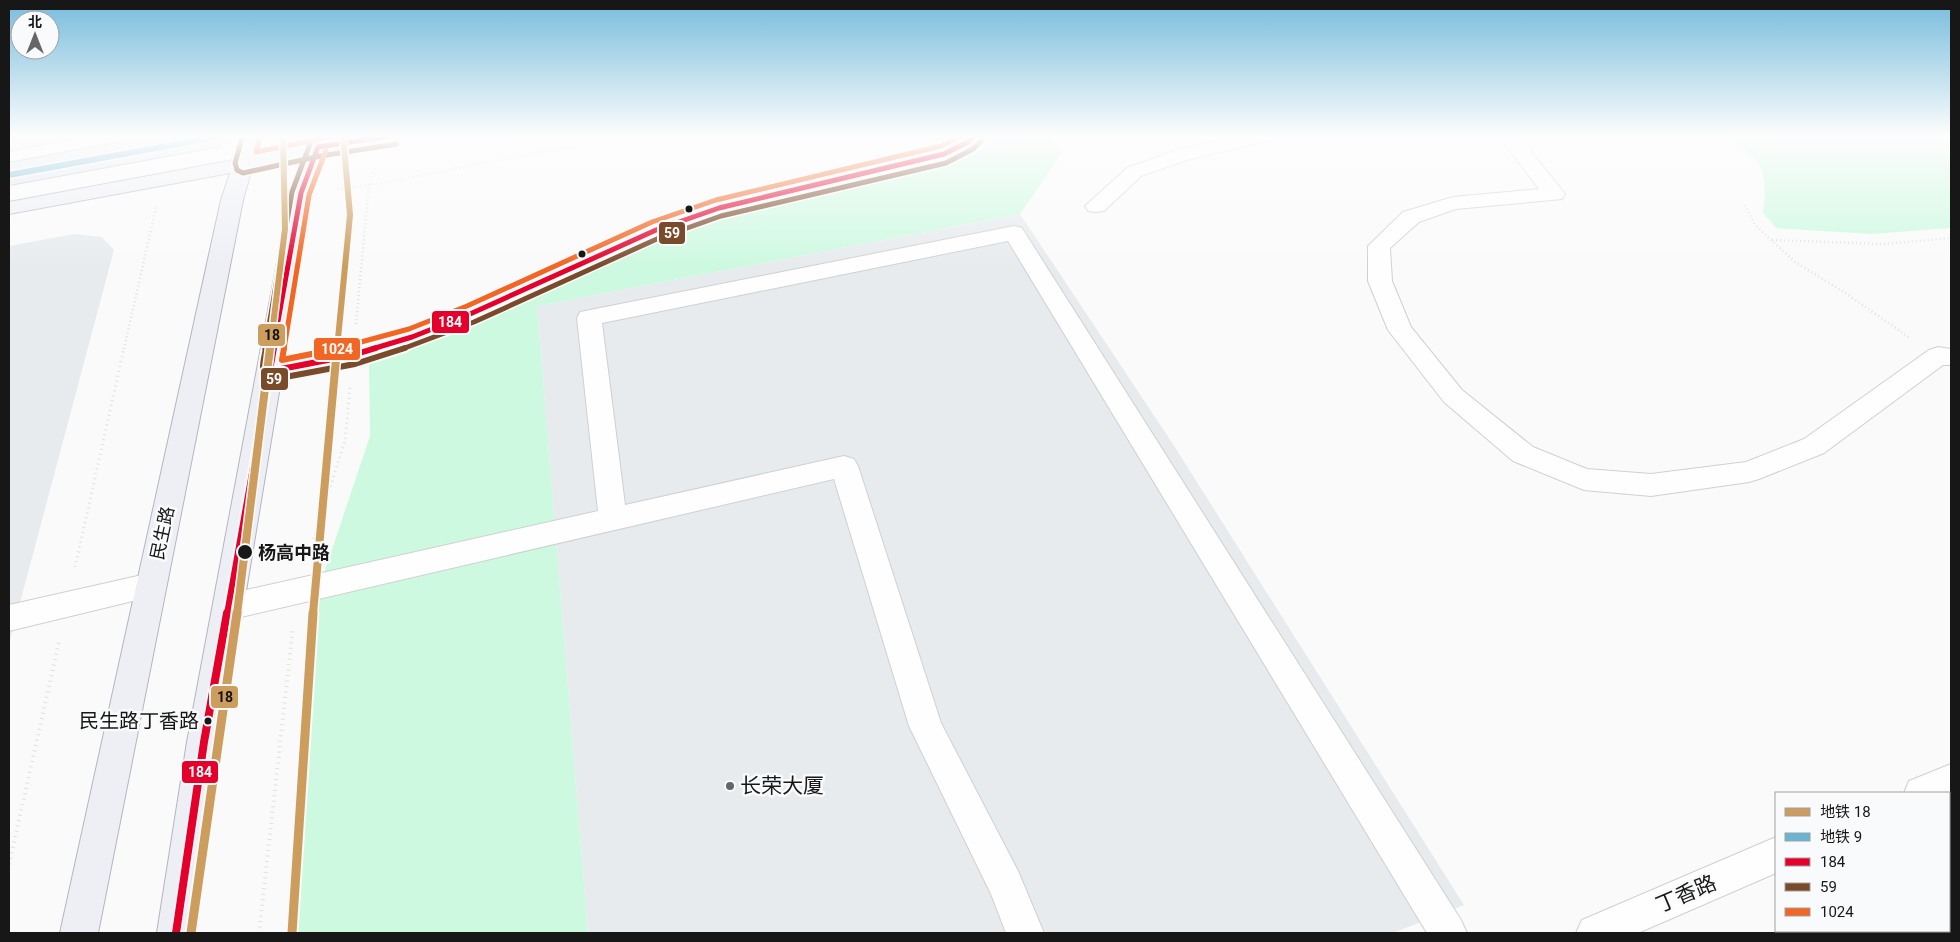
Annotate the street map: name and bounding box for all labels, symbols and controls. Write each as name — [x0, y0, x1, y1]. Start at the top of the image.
north arrow — [10, 10, 60, 60]
text: 北 — [28, 14, 42, 30]
unlabelled marker — [684, 204, 694, 214]
line badge: 59 — [658, 221, 686, 245]
text: 59 — [664, 225, 680, 241]
unlabelled marker — [577, 249, 587, 259]
line badge: 184 — [431, 310, 470, 334]
text: 184 — [438, 314, 462, 330]
line badge: 18 — [257, 323, 286, 347]
text: 18 — [264, 327, 280, 343]
line badge: 1024 — [313, 337, 361, 361]
text: 1024 — [321, 341, 353, 357]
line badge: 59 — [260, 367, 289, 391]
text: 59 — [266, 371, 282, 387]
street label: 民生路 — [146, 504, 178, 562]
place label: 杨高中路 — [258, 542, 330, 563]
marker: 杨高中路 — [236, 543, 254, 561]
line badge: 18 — [210, 685, 239, 709]
text: 18 — [217, 689, 233, 705]
place label: 民生路丁香路 — [79, 709, 199, 733]
marker: 民生路丁香路 — [203, 716, 213, 726]
line badge: 184 — [181, 760, 219, 784]
text: 184 — [188, 764, 212, 780]
place label: 长荣大厦 — [740, 774, 824, 798]
marker: 长荣大厦 — [724, 780, 736, 792]
legend — [1775, 792, 1950, 932]
text: 地铁 18 — [1820, 803, 1871, 821]
text: 地铁 9 — [1820, 828, 1862, 846]
text: 184 — [1820, 853, 1846, 871]
street label: 丁香路 — [1652, 871, 1720, 917]
text: 59 — [1820, 878, 1837, 896]
text: 1024 — [1820, 903, 1854, 921]

